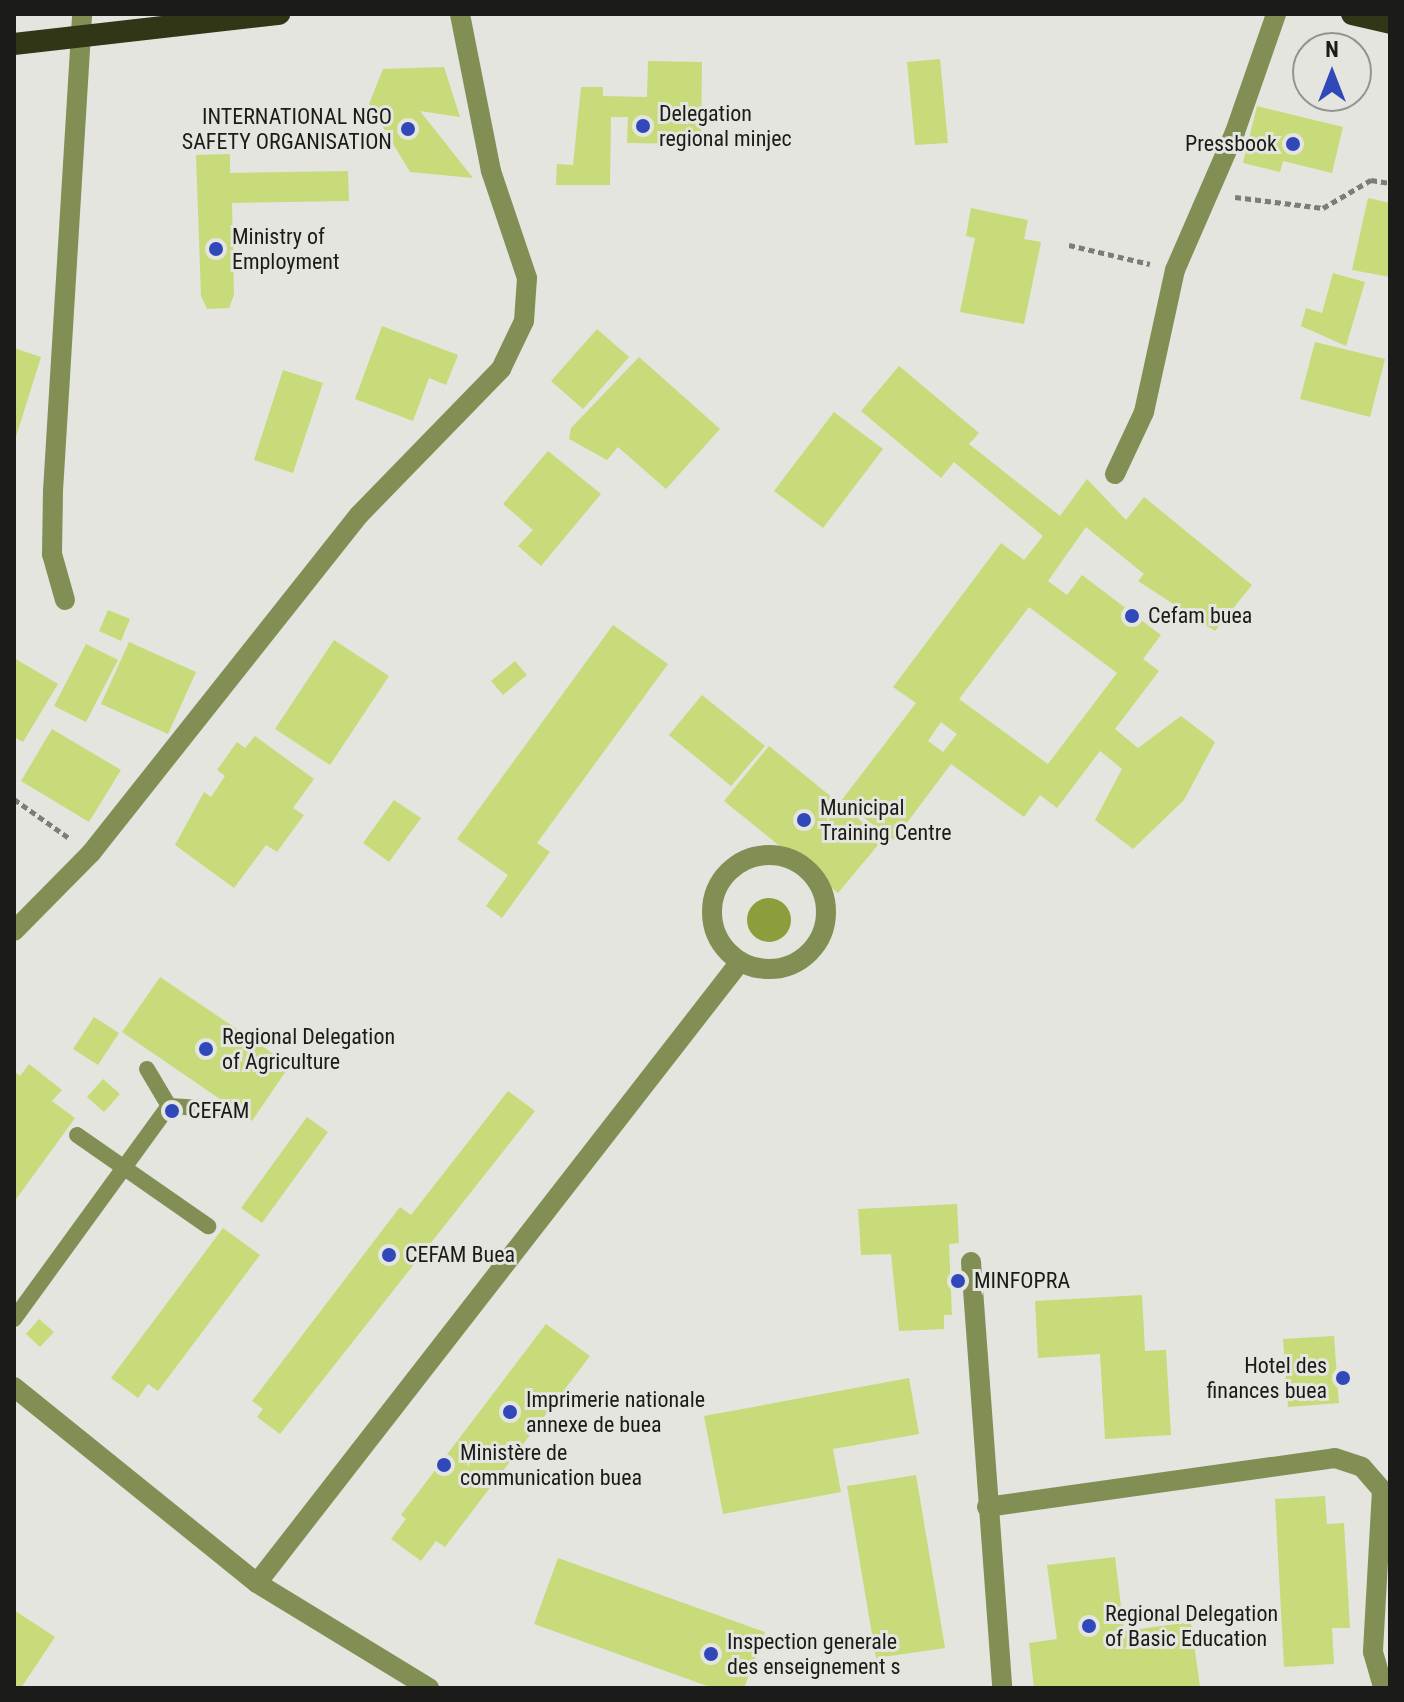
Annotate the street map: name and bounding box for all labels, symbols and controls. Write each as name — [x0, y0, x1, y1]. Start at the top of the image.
north arrow — [1292, 32, 1372, 112]
text: N — [1325, 37, 1339, 62]
place label: Delegation regional minjec — [659, 100, 792, 152]
place label: INTERNATIONAL NGO SAFETY ORGANISATION — [182, 103, 392, 154]
marker: Delegation regional minjec — [634, 117, 652, 135]
marker: INTERNATIONAL NGO SAFETY ORGANISATION — [399, 120, 417, 138]
place label: Pressbook — [1185, 131, 1277, 157]
marker: Pressbook — [1284, 135, 1302, 153]
place label: Ministry of Employment — [232, 223, 339, 274]
marker: Ministry of Employment — [207, 240, 225, 258]
place label: Cefam buea — [1148, 603, 1252, 629]
marker: Cefam buea — [1123, 607, 1141, 625]
place label: Municipal Training Centre — [820, 794, 952, 846]
marker: Municipal Training Centre — [795, 811, 813, 829]
place label: Regional Delegation of Agriculture — [222, 1023, 395, 1074]
marker: Regional Delegation of Agriculture — [197, 1040, 215, 1058]
place label: CEFAM — [188, 1098, 249, 1124]
marker: CEFAM — [163, 1102, 181, 1120]
place label: CEFAM Buea — [405, 1242, 515, 1268]
marker: CEFAM Buea — [380, 1246, 398, 1264]
place label: MINFOPRA — [974, 1268, 1070, 1294]
marker: MINFOPRA — [949, 1272, 967, 1290]
place label: Hotel des finances buea — [1206, 1352, 1327, 1404]
marker: Hotel des finances buea — [1334, 1369, 1352, 1387]
place label: Imprimerie nationale annexe de buea — [526, 1386, 705, 1438]
marker: Imprimerie nationale annexe de buea — [501, 1403, 519, 1421]
place label: Ministère de communication buea — [460, 1439, 642, 1490]
marker: Ministère de communication buea — [435, 1456, 453, 1474]
place label: Regional Delegation of Basic Education — [1105, 1600, 1278, 1652]
marker: Regional Delegation of Basic Education — [1080, 1617, 1098, 1635]
place label: Inspection generale des enseignement s — [727, 1628, 901, 1680]
marker: Inspection generale des enseignement s — [702, 1645, 720, 1663]

